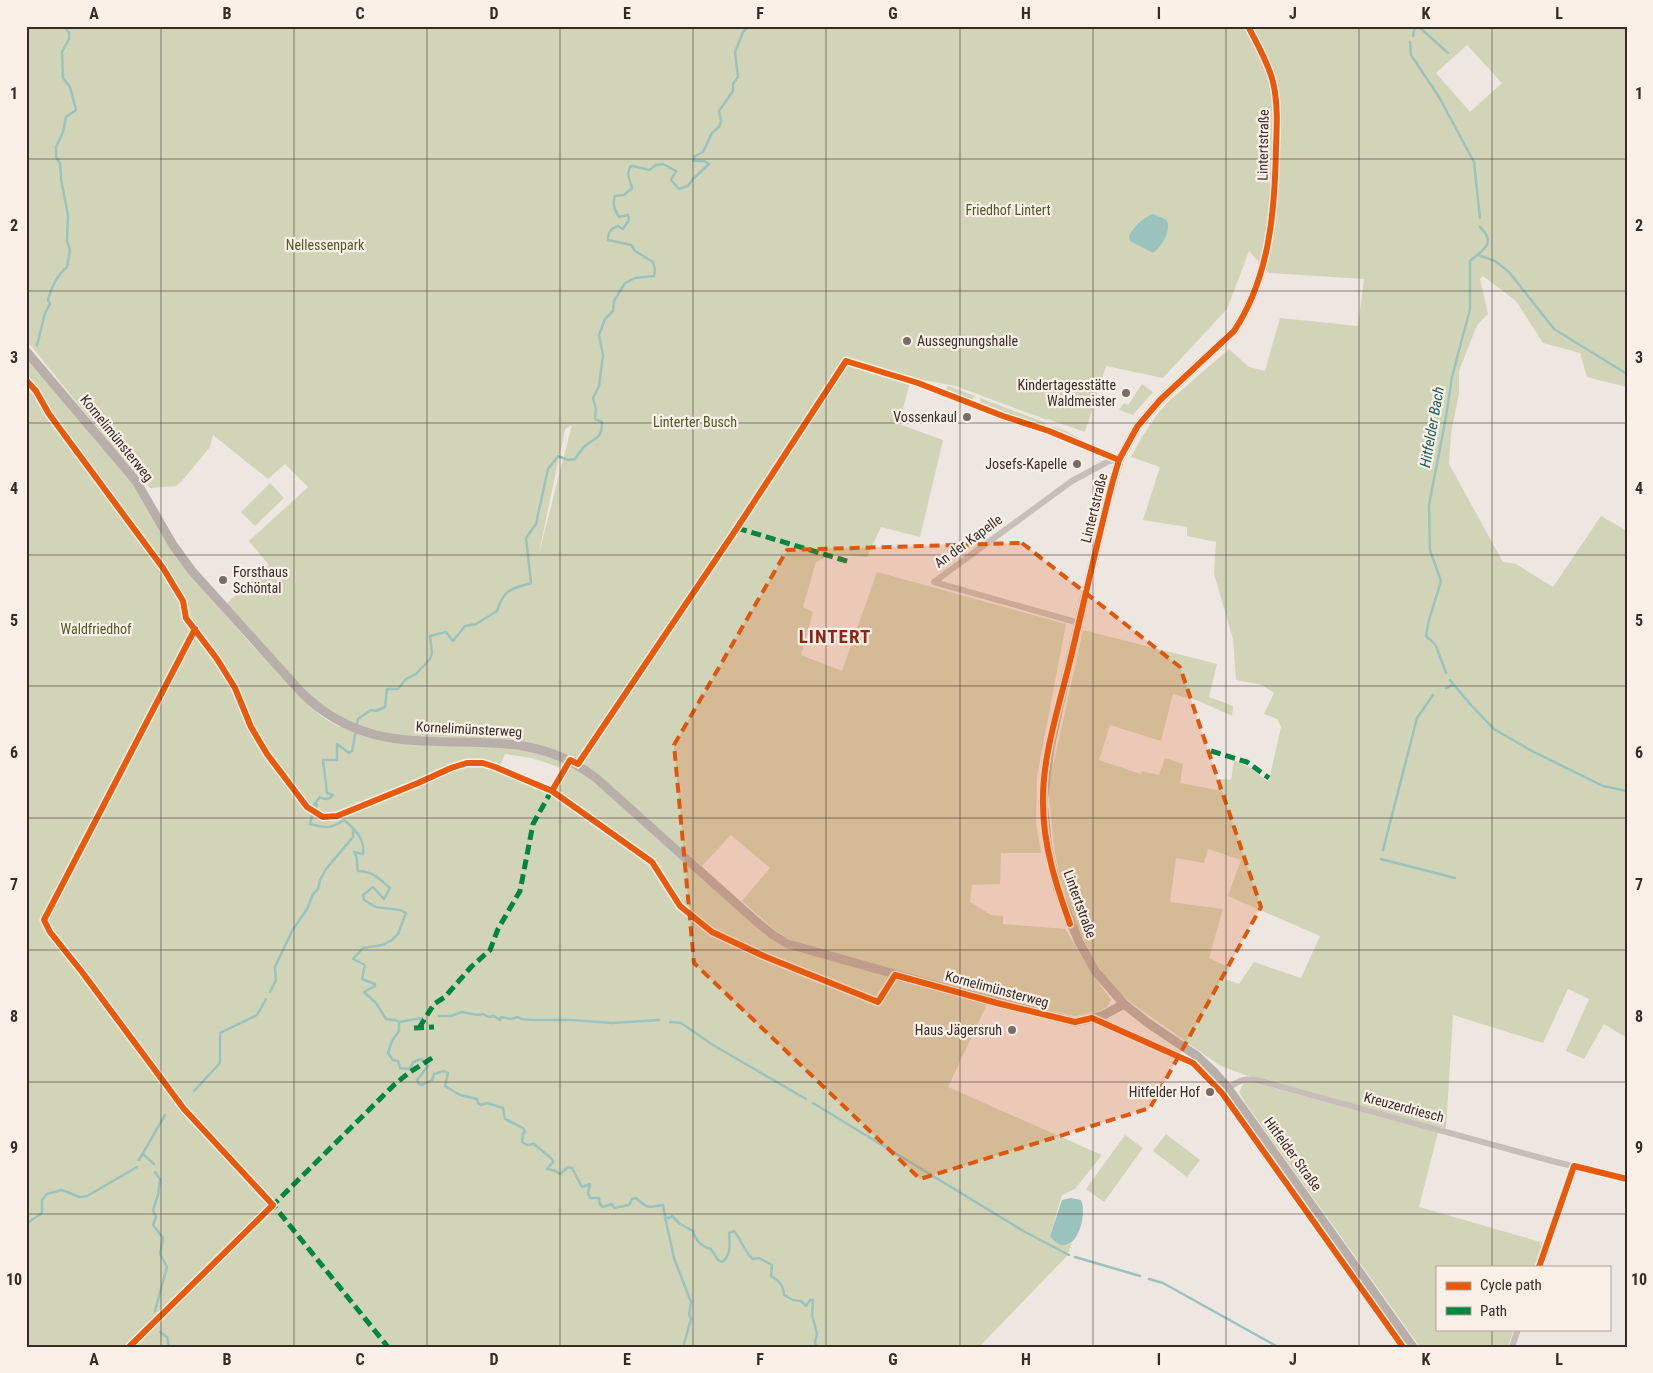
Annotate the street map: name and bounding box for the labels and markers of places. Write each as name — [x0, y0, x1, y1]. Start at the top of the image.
place label: Aussegnungshalle — [917, 333, 1019, 349]
marker: Aussegnungshalle — [901, 335, 913, 347]
place label: Kindertagesstätte Waldmeister — [1017, 377, 1116, 409]
marker: Kindertagesstätte Waldmeister — [1120, 387, 1132, 399]
place label: Vossenkaul — [893, 409, 957, 425]
marker: Vossenkaul — [961, 411, 973, 423]
place label: Josefs-Kapelle — [985, 456, 1067, 472]
marker: Josefs-Kapelle — [1071, 458, 1083, 470]
place label: Forsthaus Schöntal — [233, 564, 288, 596]
marker: Forsthaus Schöntal — [217, 574, 229, 586]
place label: Haus Jägersruh — [915, 1022, 1002, 1038]
marker: Haus Jägersruh — [1006, 1024, 1018, 1036]
place label: Hitfelder Hof — [1129, 1084, 1201, 1100]
marker: Hitfelder Hof — [1204, 1086, 1216, 1098]

